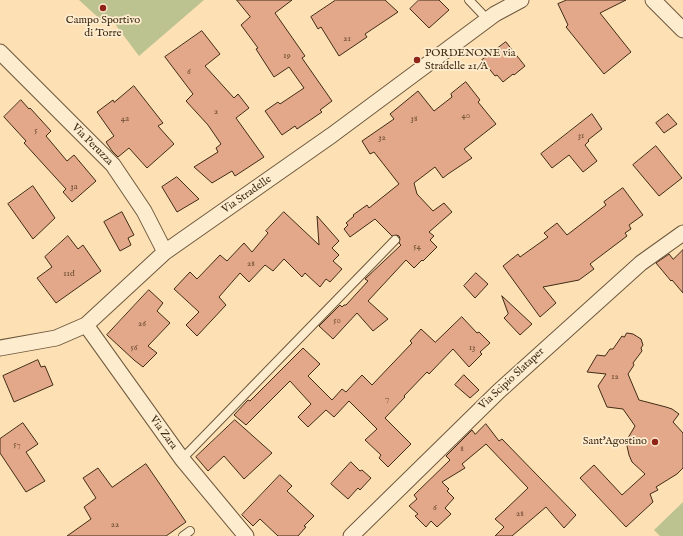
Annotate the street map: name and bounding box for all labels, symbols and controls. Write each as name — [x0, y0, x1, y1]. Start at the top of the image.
marker: Campo Sportivo di Torre — [98, 3, 108, 13]
place label: Campo Sportivo di Torre — [66, 14, 140, 40]
house number: 21 — [343, 34, 351, 44]
place label: PORDENONE via Stradelle 21/A — [425, 47, 515, 73]
house number: 19 — [283, 51, 291, 61]
marker: PORDENONE via Stradelle 21/A — [412, 55, 422, 65]
house number: 6 — [187, 67, 191, 77]
house number: 2 — [214, 107, 218, 117]
house number: 40 — [462, 111, 470, 121]
house number: 4a — [121, 114, 129, 124]
house number: 38 — [411, 114, 417, 124]
street label: Via Peruzza — [69, 122, 115, 168]
house number: 5 — [34, 126, 38, 136]
house number: 31 — [578, 131, 584, 141]
house number: 32 — [378, 133, 386, 143]
street label: Via Stradelle — [220, 173, 274, 217]
house number: 3a — [70, 182, 78, 192]
house number: 54 — [413, 242, 421, 252]
house number: 28 — [247, 259, 255, 269]
house number: 11d — [63, 269, 75, 279]
house number: 50 — [333, 316, 341, 326]
house number: 26 — [138, 319, 146, 329]
house number: 56 — [130, 343, 138, 353]
house number: 13 — [469, 343, 475, 353]
street label: Via Scipio Slataper — [477, 345, 547, 413]
house number: 12 — [611, 372, 619, 382]
house number: 7 — [385, 394, 389, 404]
street label: Via Zara — [146, 414, 180, 452]
place label: Sant'Agostino — [583, 435, 647, 449]
marker: Sant'Agostino — [650, 437, 660, 447]
house number: 57 — [13, 440, 21, 450]
house number: 8 — [460, 444, 464, 454]
house number: 6 — [433, 503, 437, 513]
house number: 28 — [516, 509, 524, 519]
house number: 22 — [111, 520, 119, 530]

